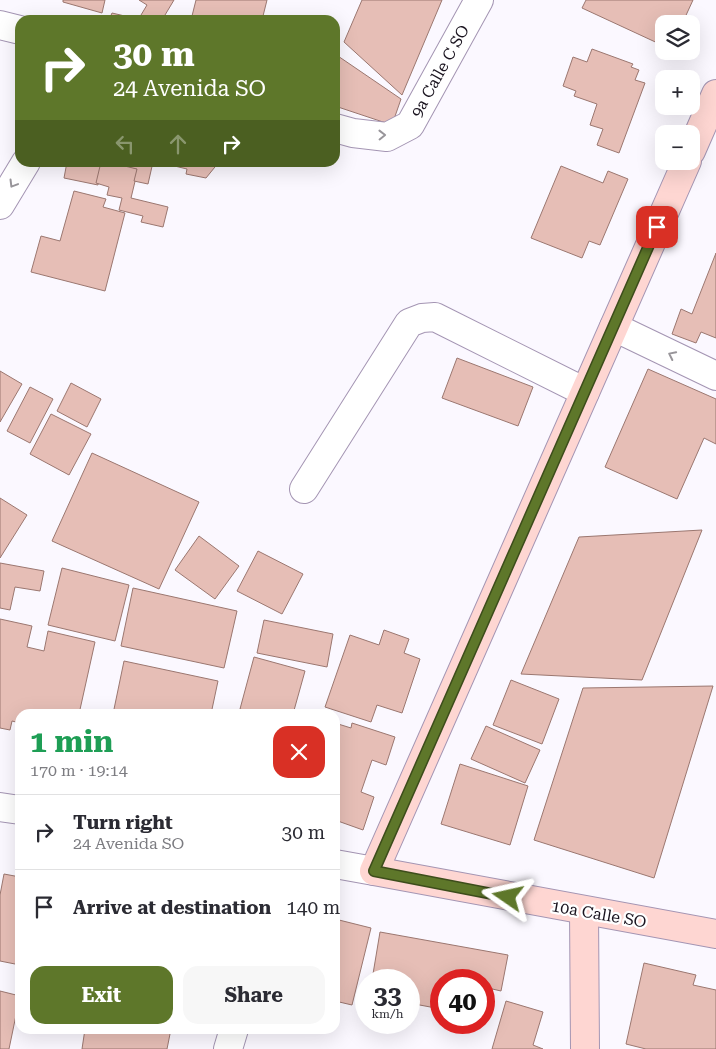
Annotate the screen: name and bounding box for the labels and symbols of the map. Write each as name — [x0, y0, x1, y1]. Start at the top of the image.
street label: 9a Calle C SO — [407, 22, 473, 120]
one-way arrow — [379, 130, 387, 141]
one-way arrow — [10, 178, 19, 187]
pin — [636, 206, 678, 248]
one-way arrow — [668, 351, 677, 361]
position arrow — [481, 870, 533, 922]
street label: 10a Calle SO — [550, 896, 648, 932]
speed limit sign: 40 — [430, 969, 495, 1034]

